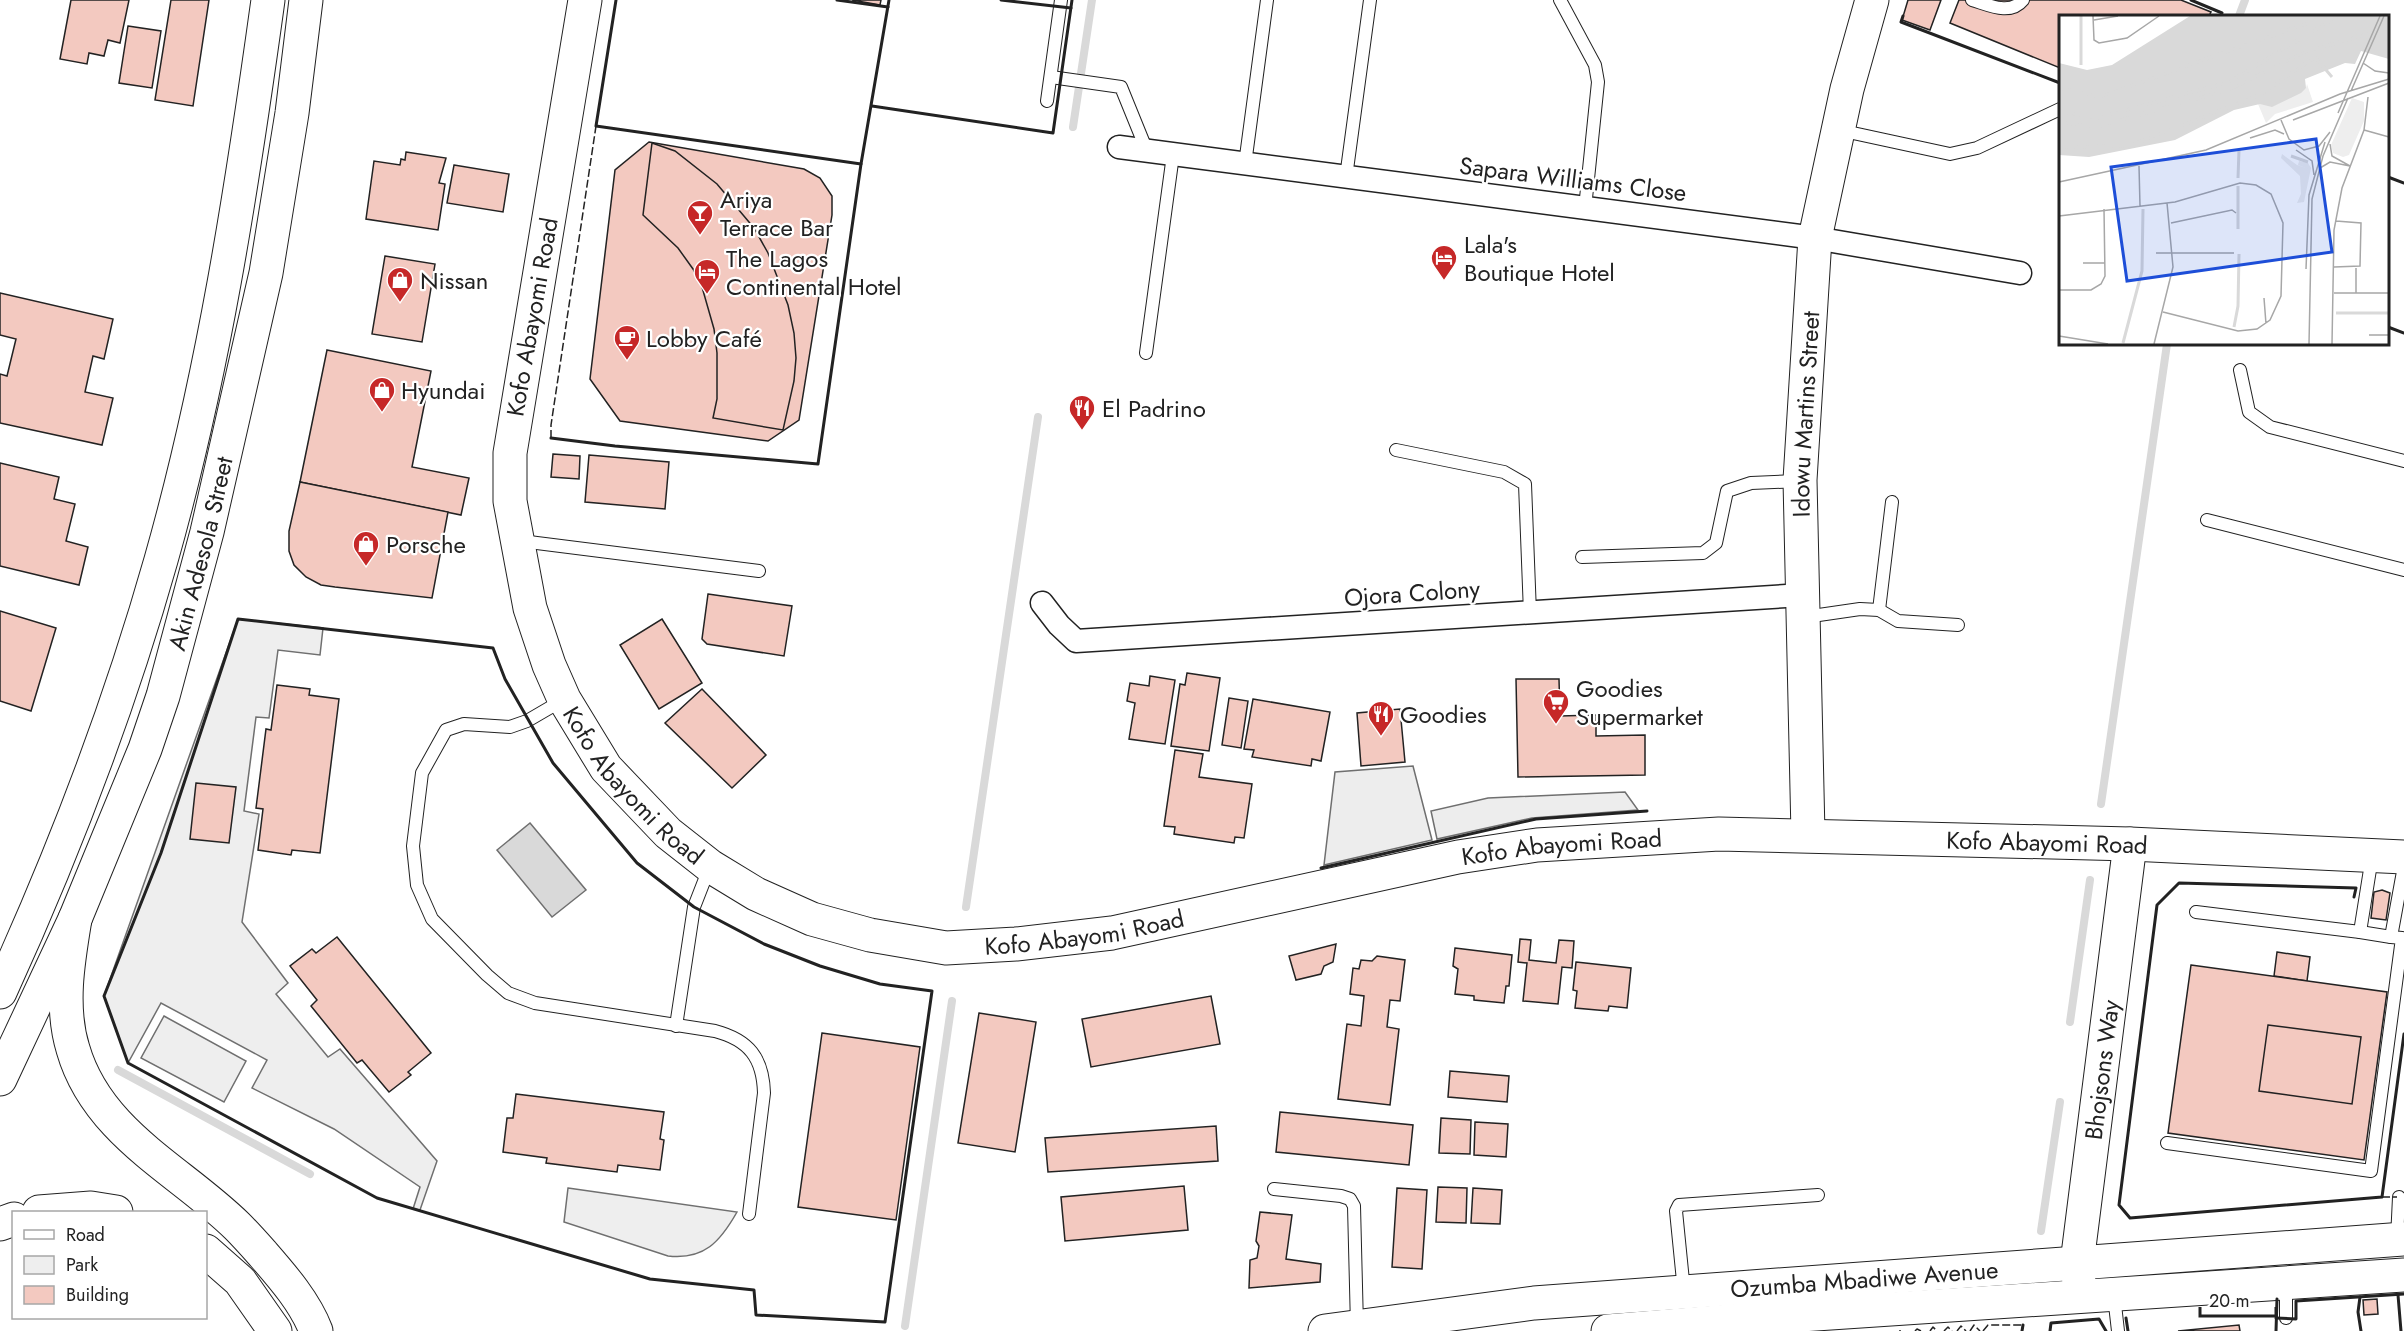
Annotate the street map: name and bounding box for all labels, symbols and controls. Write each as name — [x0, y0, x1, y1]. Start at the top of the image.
inset map — [2059, 15, 2389, 345]
street label: Sapara Williams Close — [1458, 148, 1688, 210]
place label: Ariya Terrace Bar — [720, 182, 834, 245]
bar icon: Ariya Terrace Bar — [685, 198, 715, 236]
street label: Kofo Abayomi Road — [497, 215, 567, 419]
place label: Lala's Boutique Hotel — [1464, 227, 1615, 290]
place label: The Lagos Continental Hotel — [726, 241, 902, 304]
hotel icon: Lala's Boutique Hotel — [1429, 243, 1459, 281]
hotel icon: The Lagos Continental Hotel — [692, 257, 722, 295]
place label: Nissan — [420, 263, 488, 298]
shop icon: Nissan — [385, 265, 415, 303]
street label: Idowu Martins Street — [1782, 310, 1828, 518]
place label: Lobby Café — [646, 321, 762, 356]
cafe icon: Lobby Café — [612, 323, 642, 361]
place label: Hyundai — [401, 373, 485, 408]
shop icon: Hyundai — [367, 375, 397, 413]
place label: El Padrino — [1102, 391, 1206, 426]
restaurant icon: El Padrino — [1067, 393, 1097, 431]
street label: Akin Adesola Street — [159, 453, 241, 654]
place label: Porsche — [386, 527, 466, 562]
shop icon: Porsche — [351, 529, 381, 567]
street label: Ojora Colony — [1343, 571, 1482, 615]
place label: Goodies Supermarket — [1576, 671, 1703, 734]
supermarket icon: Goodies Supermarket — [1541, 687, 1571, 725]
place label: Goodies — [1400, 697, 1487, 732]
street label: Kofo Abayomi Road — [555, 699, 712, 873]
restaurant icon: Goodies — [1366, 699, 1396, 737]
street label: Kofo Abayomi Road — [1459, 820, 1663, 874]
street label: Kofo Abayomi Road — [1946, 822, 2148, 862]
street label: Kofo Abayomi Road — [984, 900, 1187, 963]
street label: Bhojsons Way — [2075, 997, 2128, 1142]
legend — [12, 1211, 207, 1319]
text: Road — [66, 1222, 105, 1248]
street label: Ozumba Mbadiwe Avenue — [1729, 1251, 1999, 1306]
text: Park — [66, 1252, 98, 1278]
scale bar — [2200, 1280, 2276, 1318]
text: Building — [66, 1282, 129, 1308]
text: 20 m — [2209, 1288, 2249, 1314]

